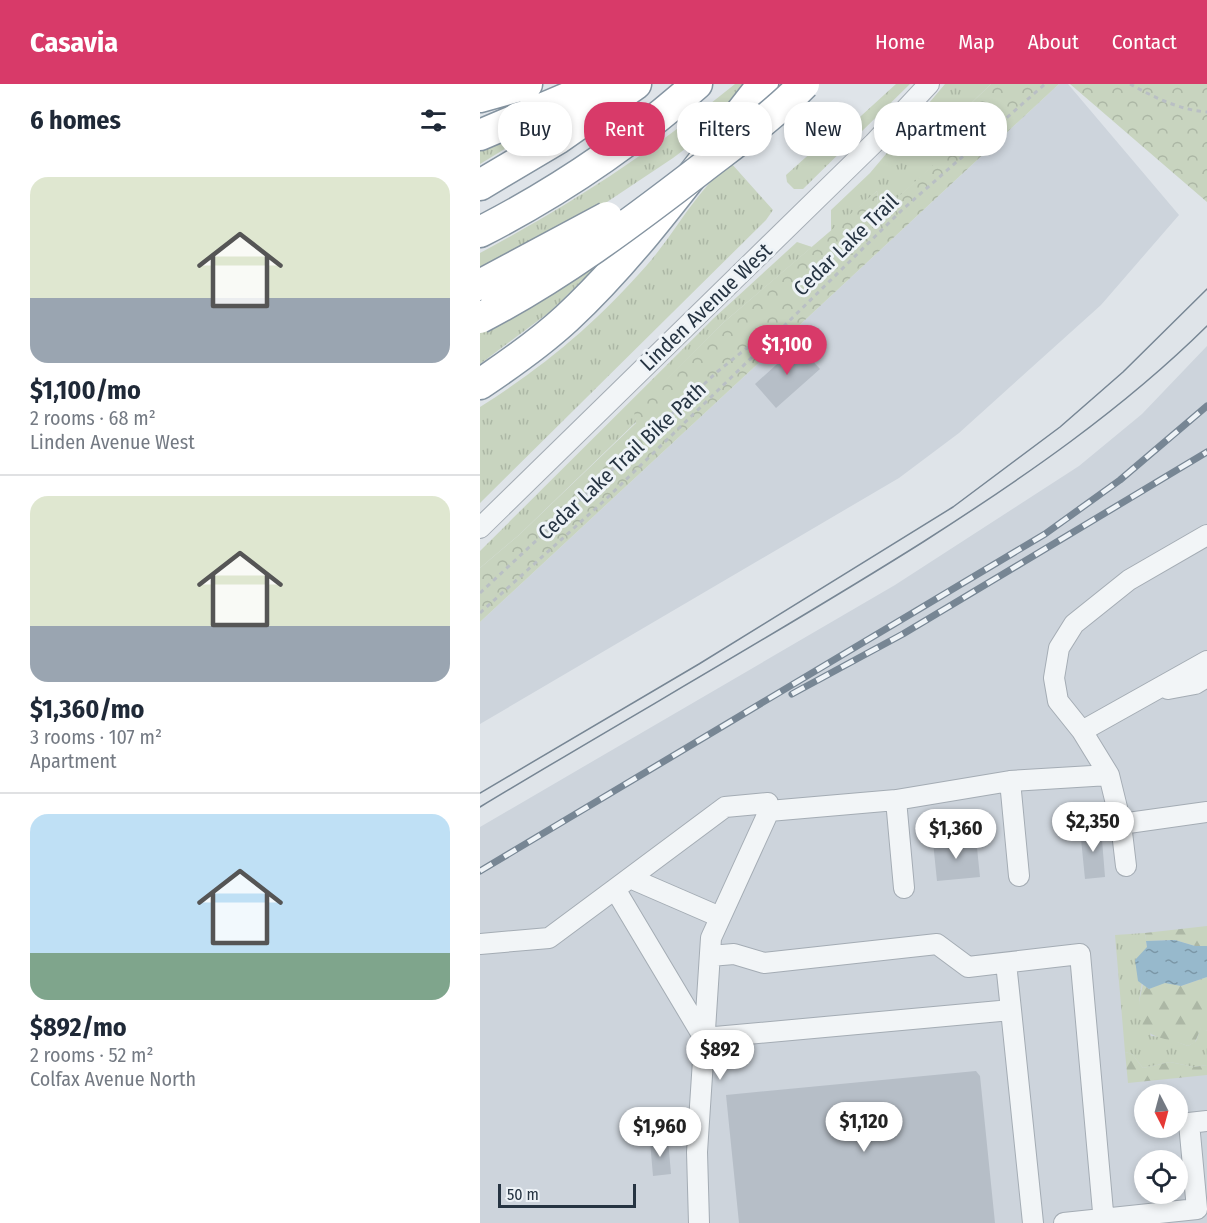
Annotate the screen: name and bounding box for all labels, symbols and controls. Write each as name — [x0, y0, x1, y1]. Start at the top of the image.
text: Casavia — [30, 26, 118, 59]
text: Home — [875, 29, 925, 55]
text: Map — [958, 29, 995, 55]
text: About — [1028, 29, 1079, 55]
text: Contact — [1112, 29, 1177, 55]
chip: Buy — [498, 102, 572, 156]
chip: Rent — [584, 102, 665, 156]
chip: Filters — [677, 102, 772, 156]
chip: New — [784, 102, 862, 156]
chip: Apartment — [874, 102, 1007, 156]
icon: filters — [417, 104, 450, 137]
text: 6 homes — [30, 105, 121, 136]
street label: Cedar Lake Trail — [788, 188, 904, 301]
icon: home — [186, 216, 294, 324]
street label: Linden Avenue West — [635, 237, 777, 376]
pin: $1,100 — [738, 325, 836, 376]
text: $1,100 — [762, 332, 812, 356]
text: $1,100/mo — [30, 375, 141, 406]
street label: Cedar Lake Trail Bike Path — [533, 376, 711, 546]
text: 2 rooms · 68 m² — [30, 406, 156, 430]
text: Linden Avenue West — [30, 430, 195, 454]
icon: home — [186, 535, 294, 643]
text: $1,360/mo — [30, 694, 145, 725]
text: 3 rooms · 107 m² — [30, 725, 162, 749]
text: Apartment — [30, 749, 117, 773]
pin: $2,350 — [1044, 802, 1142, 853]
pin: $1,360 — [907, 809, 1005, 860]
text: $2,350 — [1066, 809, 1120, 833]
text: $1,360 — [929, 816, 983, 840]
icon: home — [186, 853, 294, 961]
text: $892/mo — [30, 1012, 127, 1043]
pin: $892 — [684, 1030, 756, 1081]
text: $892 — [700, 1037, 740, 1061]
text: 2 rooms · 52 m² — [30, 1043, 154, 1067]
text: Colfax Avenue North — [30, 1067, 196, 1091]
north arrow — [1134, 1084, 1188, 1138]
map controls — [1134, 1084, 1188, 1204]
pin: $1,120 — [815, 1102, 913, 1153]
pin: $1,960 — [611, 1107, 709, 1158]
text: $1,120 — [840, 1109, 888, 1133]
text: $1,960 — [633, 1114, 687, 1138]
button: locate — [1134, 1150, 1188, 1204]
scale bar — [498, 1181, 636, 1208]
text: 50 m — [507, 1185, 539, 1204]

